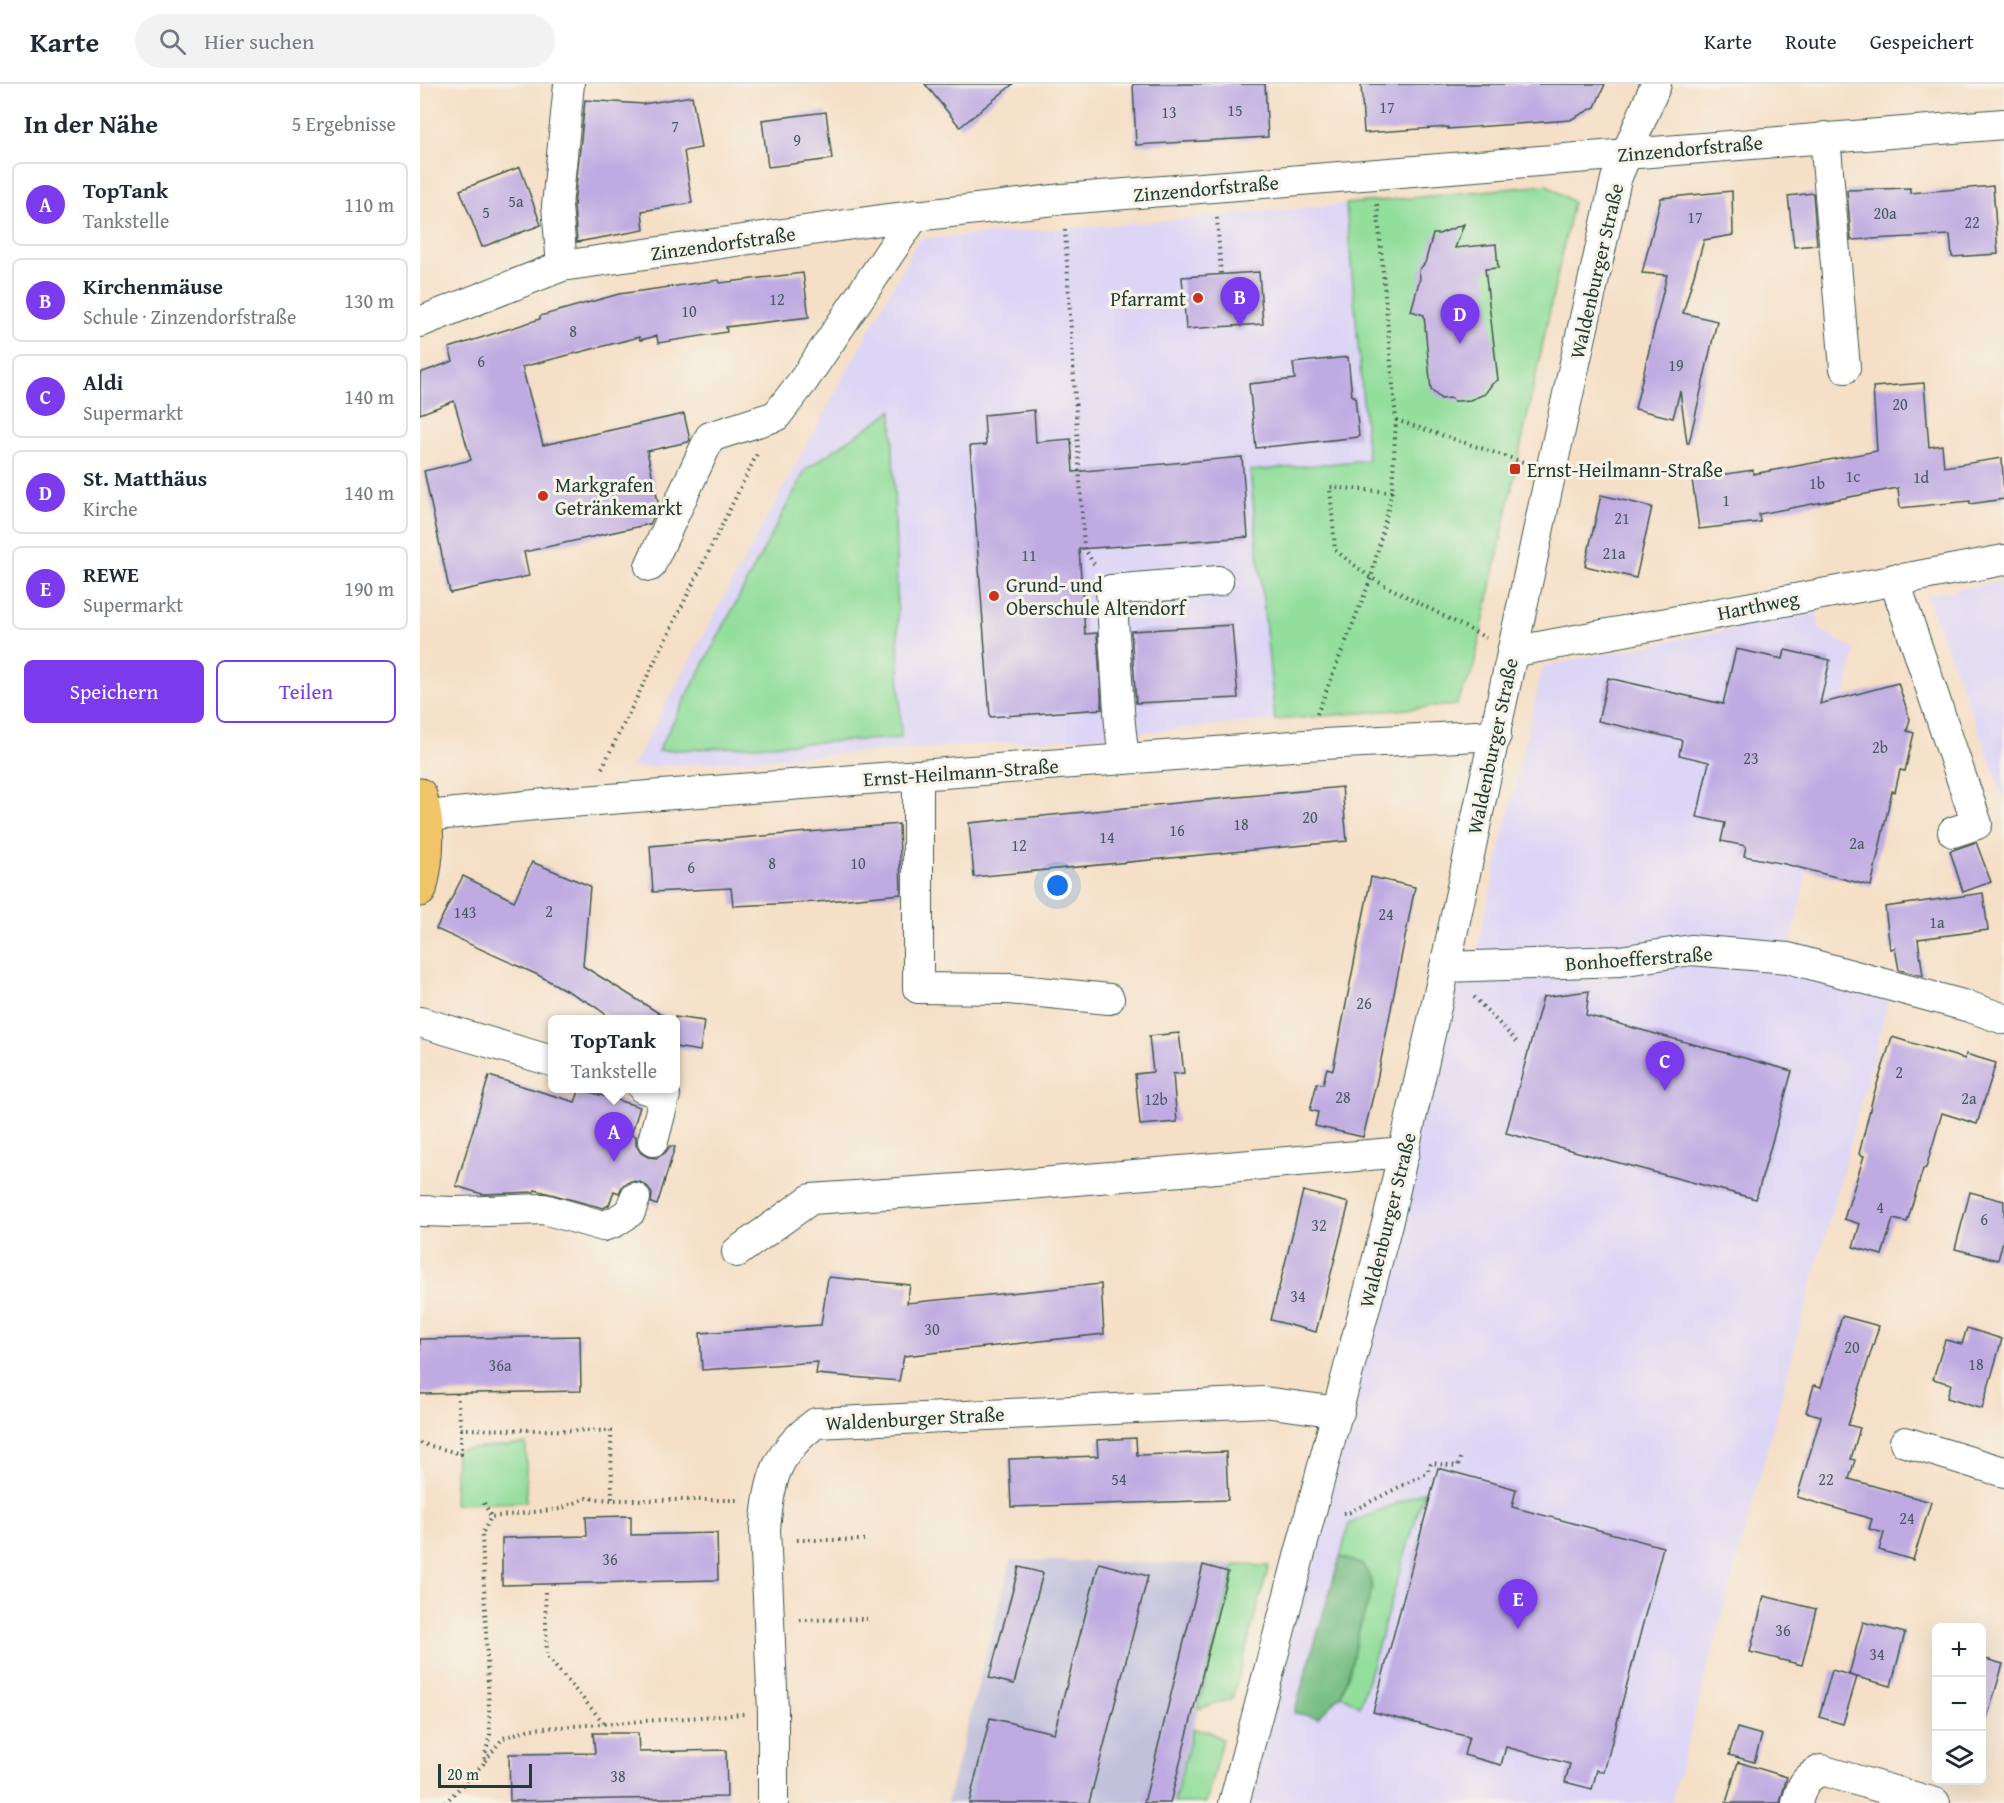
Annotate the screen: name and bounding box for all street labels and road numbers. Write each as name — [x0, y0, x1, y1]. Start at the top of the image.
street label: Zinzendorfstraße — [1616, 127, 1764, 169]
street label: Zinzendorfstraße — [1132, 167, 1280, 209]
street label: Waldenburger Straße — [1562, 180, 1630, 362]
street label: Zinzendorfstraße — [649, 218, 797, 268]
street label: Harthweg — [1715, 583, 1801, 627]
street label: Waldenburger Straße — [1459, 655, 1525, 837]
street label: Ernst-Heilmann-Straße — [862, 751, 1060, 793]
street label: Bonhoefferstraße — [1564, 938, 1714, 978]
street label: Waldenburger Straße — [1351, 1129, 1423, 1311]
street label: Waldenburger Straße — [825, 1399, 1005, 1437]

